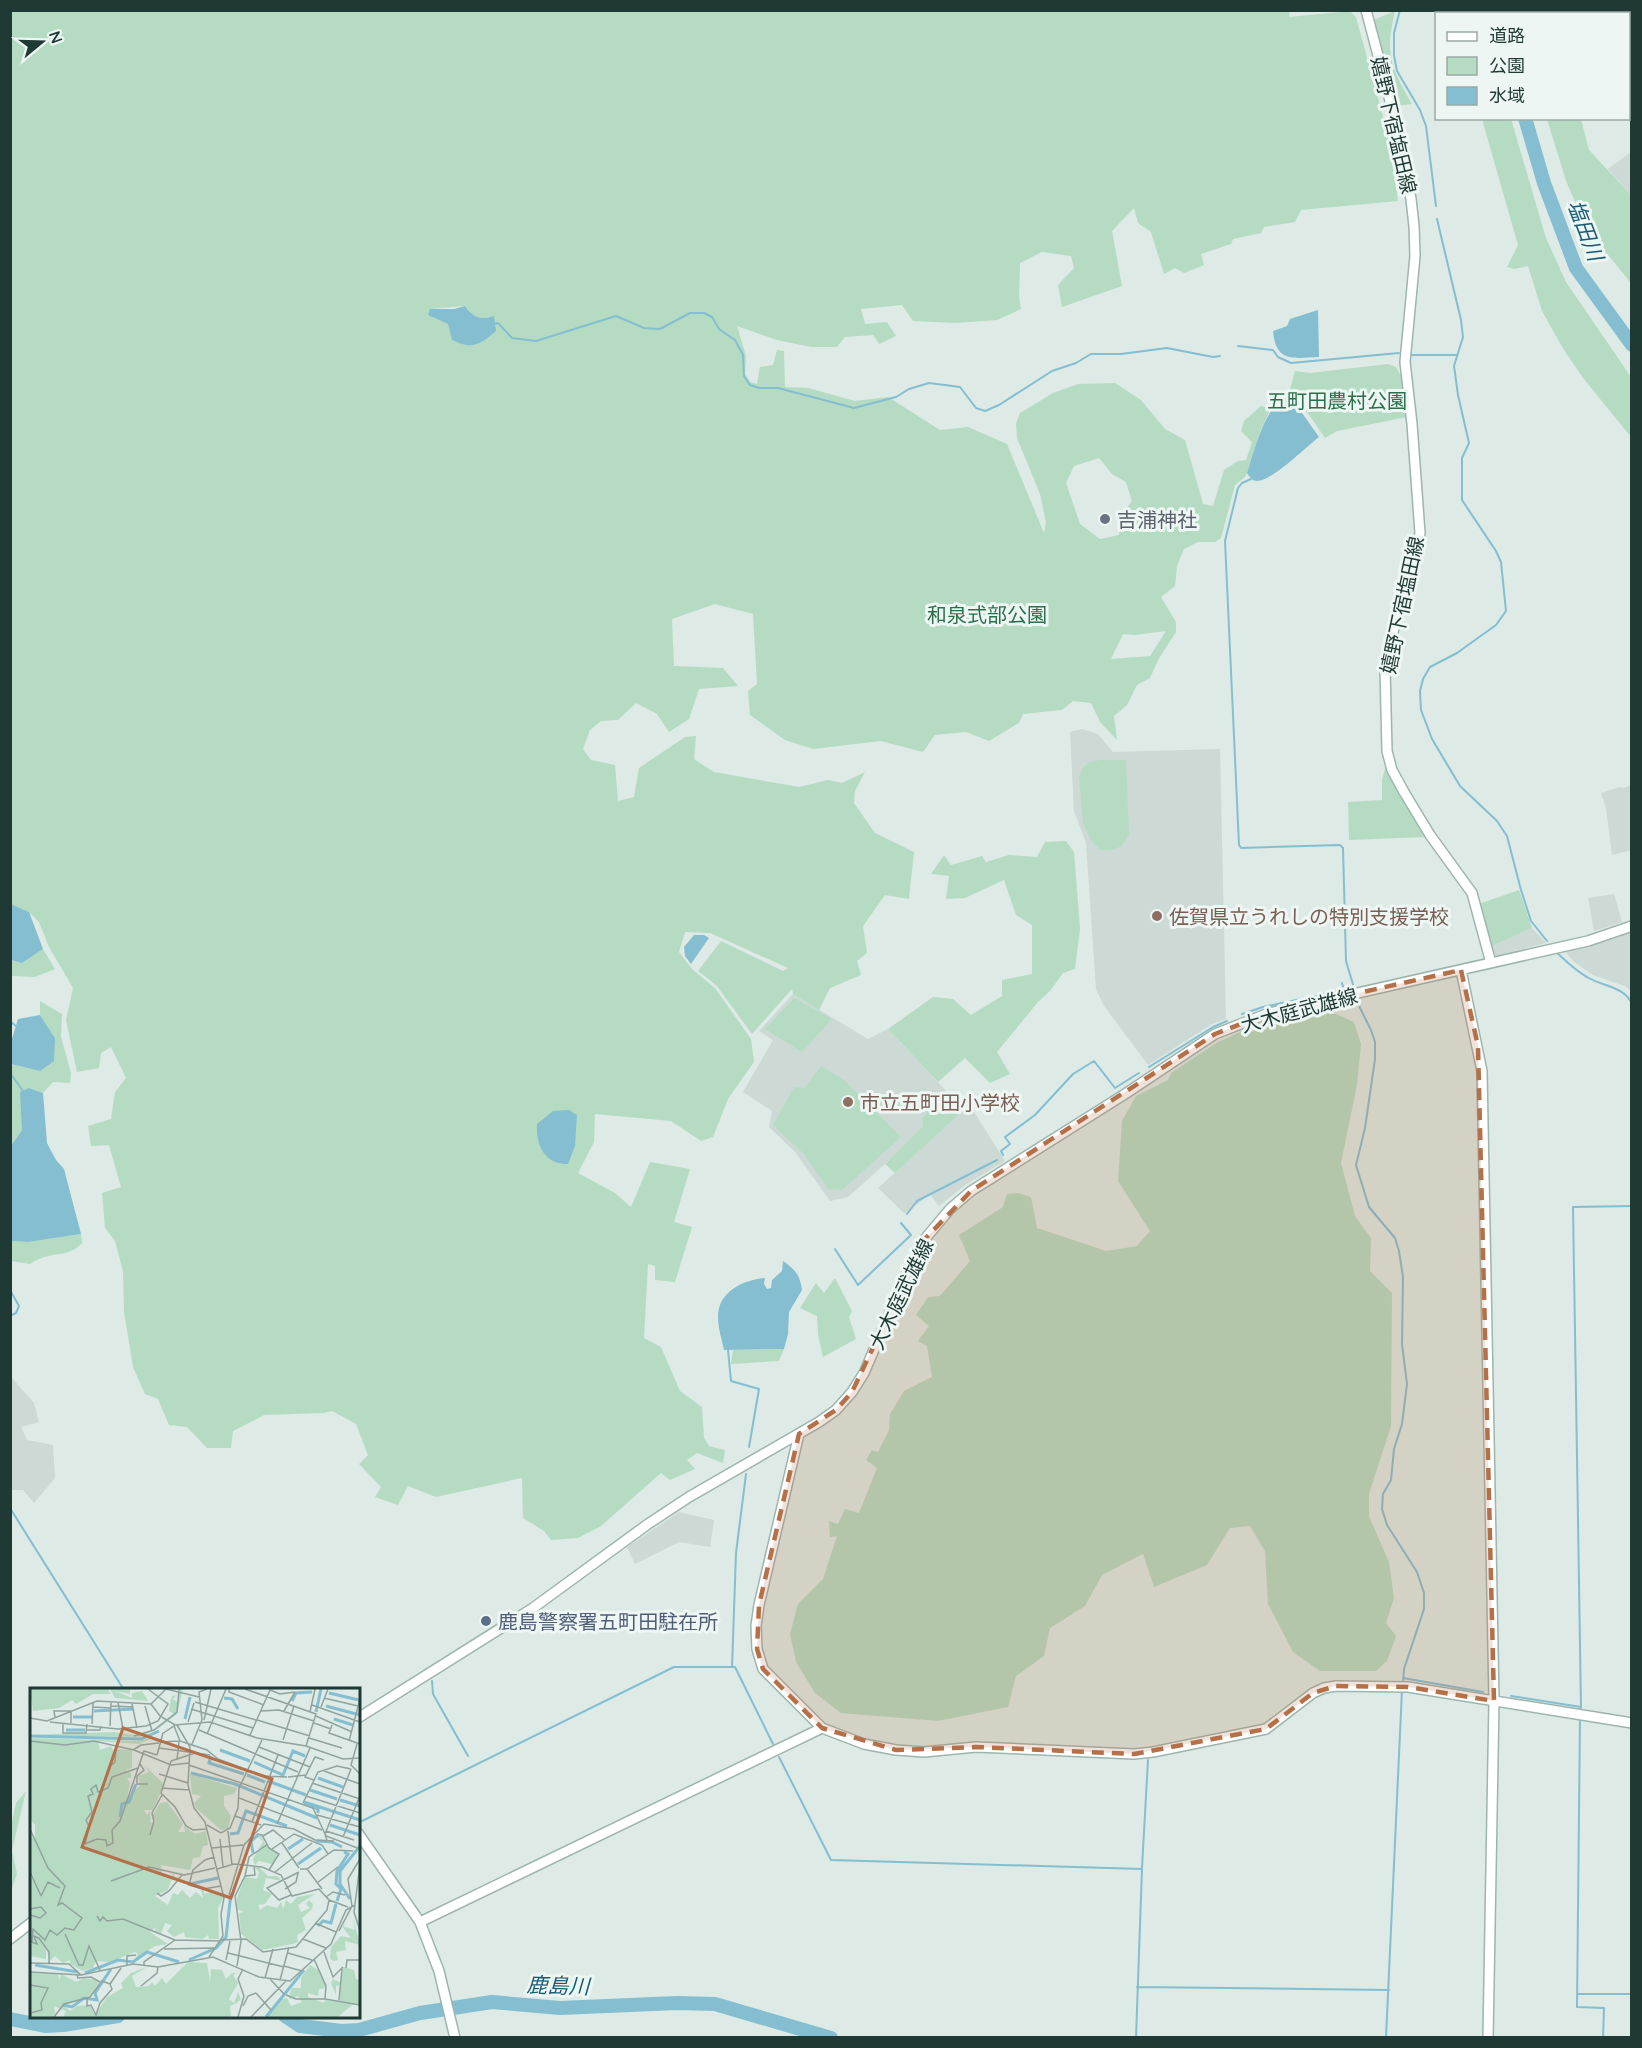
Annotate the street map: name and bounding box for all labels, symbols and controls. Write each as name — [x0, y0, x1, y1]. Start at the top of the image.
north arrow — [12, 12, 72, 72]
legend — [1435, 12, 1630, 120]
text: 道路 — [1489, 24, 1525, 47]
text: N — [45, 28, 68, 46]
street label: 嬉野下宿塩田線 — [1366, 54, 1422, 196]
text: 公園 — [1489, 54, 1525, 77]
text: 水域 — [1489, 84, 1525, 107]
water label: 塩田川 — [1563, 196, 1610, 266]
park label: 五町田農村公園 — [1267, 388, 1407, 413]
place label: 吉浦神社 — [1117, 507, 1197, 532]
marker: 吉浦神社 — [1098, 512, 1112, 526]
street label: 嬉野下宿塩田線 — [1375, 534, 1429, 676]
park label: 和泉式部公園 — [927, 602, 1047, 627]
place label: 佐賀県立うれしの特別支援学校 — [1169, 904, 1449, 929]
marker: 佐賀県立うれしの特別支援学校 — [1150, 909, 1164, 923]
street label: 大木庭武雄線 — [1238, 982, 1360, 1038]
place label: 市立五町田小学校 — [860, 1090, 1020, 1115]
marker: 市立五町田小学校 — [841, 1095, 855, 1109]
street label: 大木庭武雄線 — [863, 1235, 939, 1353]
place label: 鹿島警察署五町田駐在所 — [498, 1609, 718, 1634]
marker: 鹿島警察署五町田駐在所 — [479, 1614, 493, 1628]
inset map — [30, 1688, 360, 2018]
water label: 鹿島川 — [526, 1971, 592, 1999]

